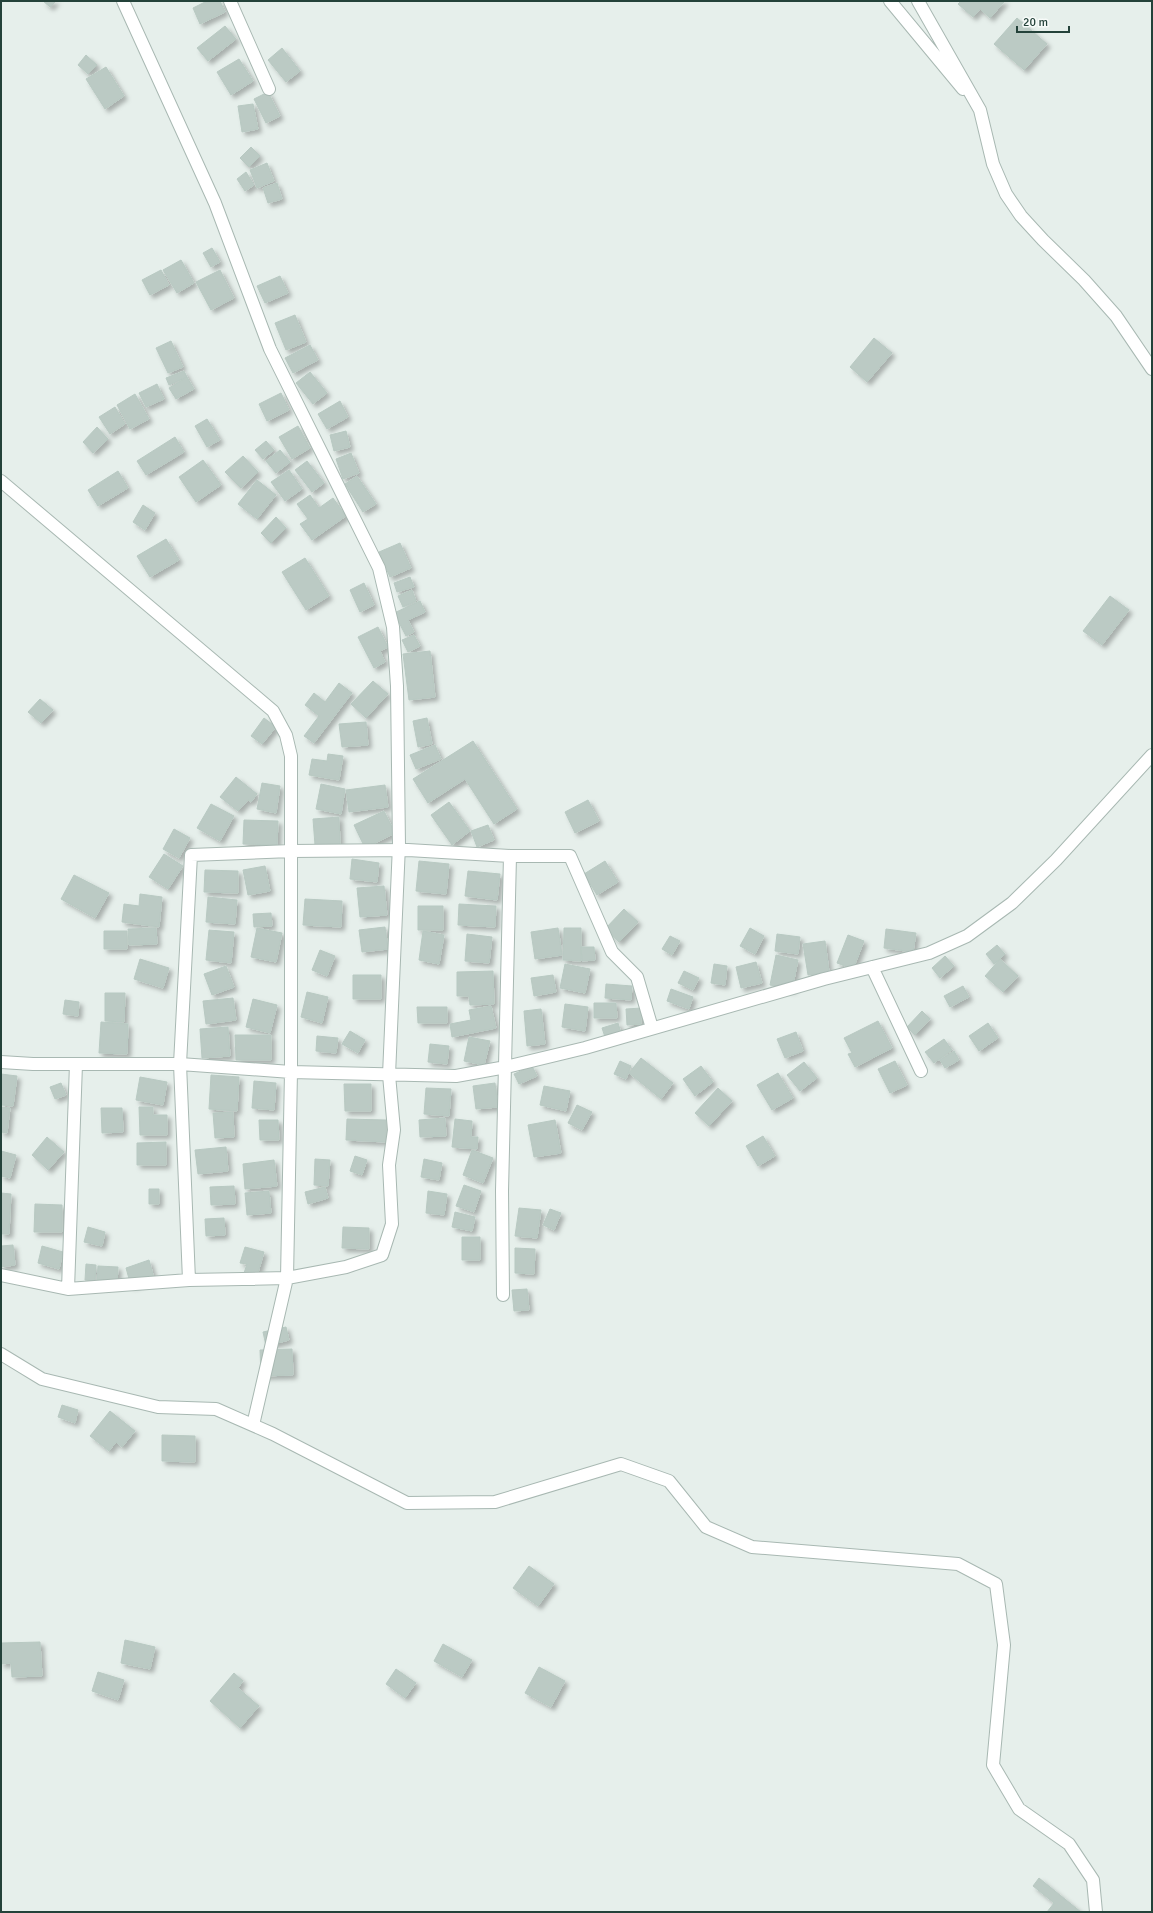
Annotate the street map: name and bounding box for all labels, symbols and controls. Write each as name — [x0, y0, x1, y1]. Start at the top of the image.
scale bar — [1017, 8, 1069, 34]
text: 20 m — [1023, 15, 1048, 30]

